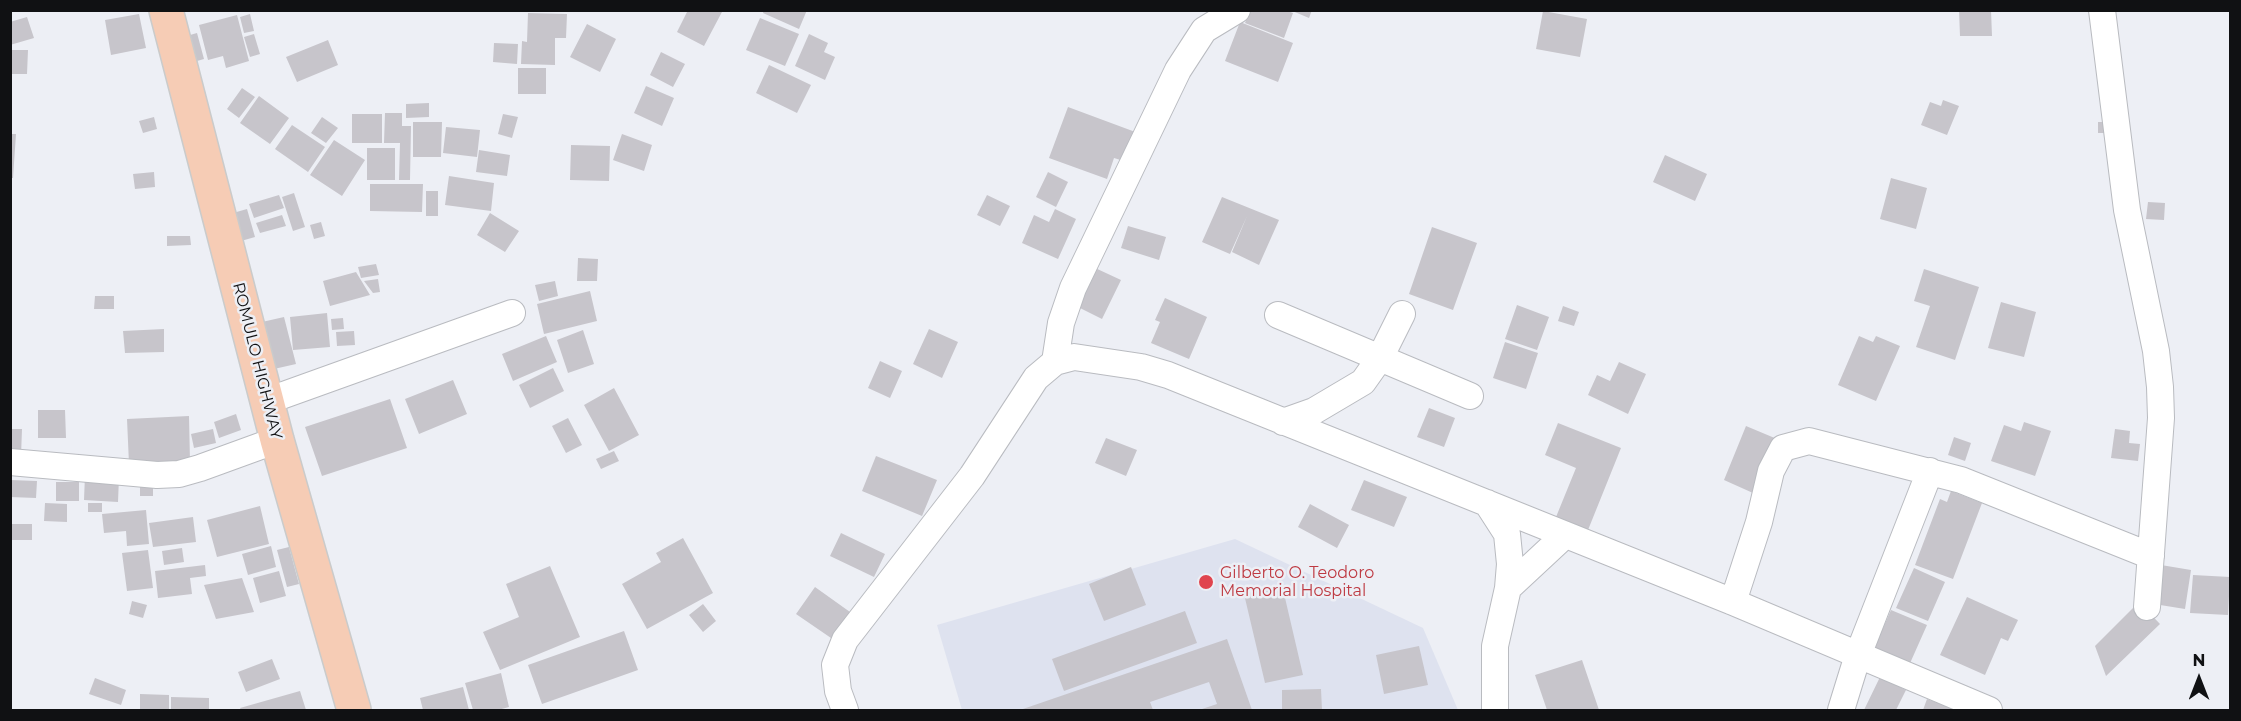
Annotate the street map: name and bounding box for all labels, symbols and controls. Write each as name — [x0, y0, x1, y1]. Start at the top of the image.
street label: ROMULO HIGHWAY — [228, 281, 286, 441]
place label: Gilberto O. Teodoro Memorial Hospital — [1220, 563, 1374, 601]
marker: Gilberto O. Teodoro Memorial Hospital — [1197, 573, 1215, 591]
north arrow — [2169, 649, 2229, 709]
text: N — [2193, 651, 2205, 670]

